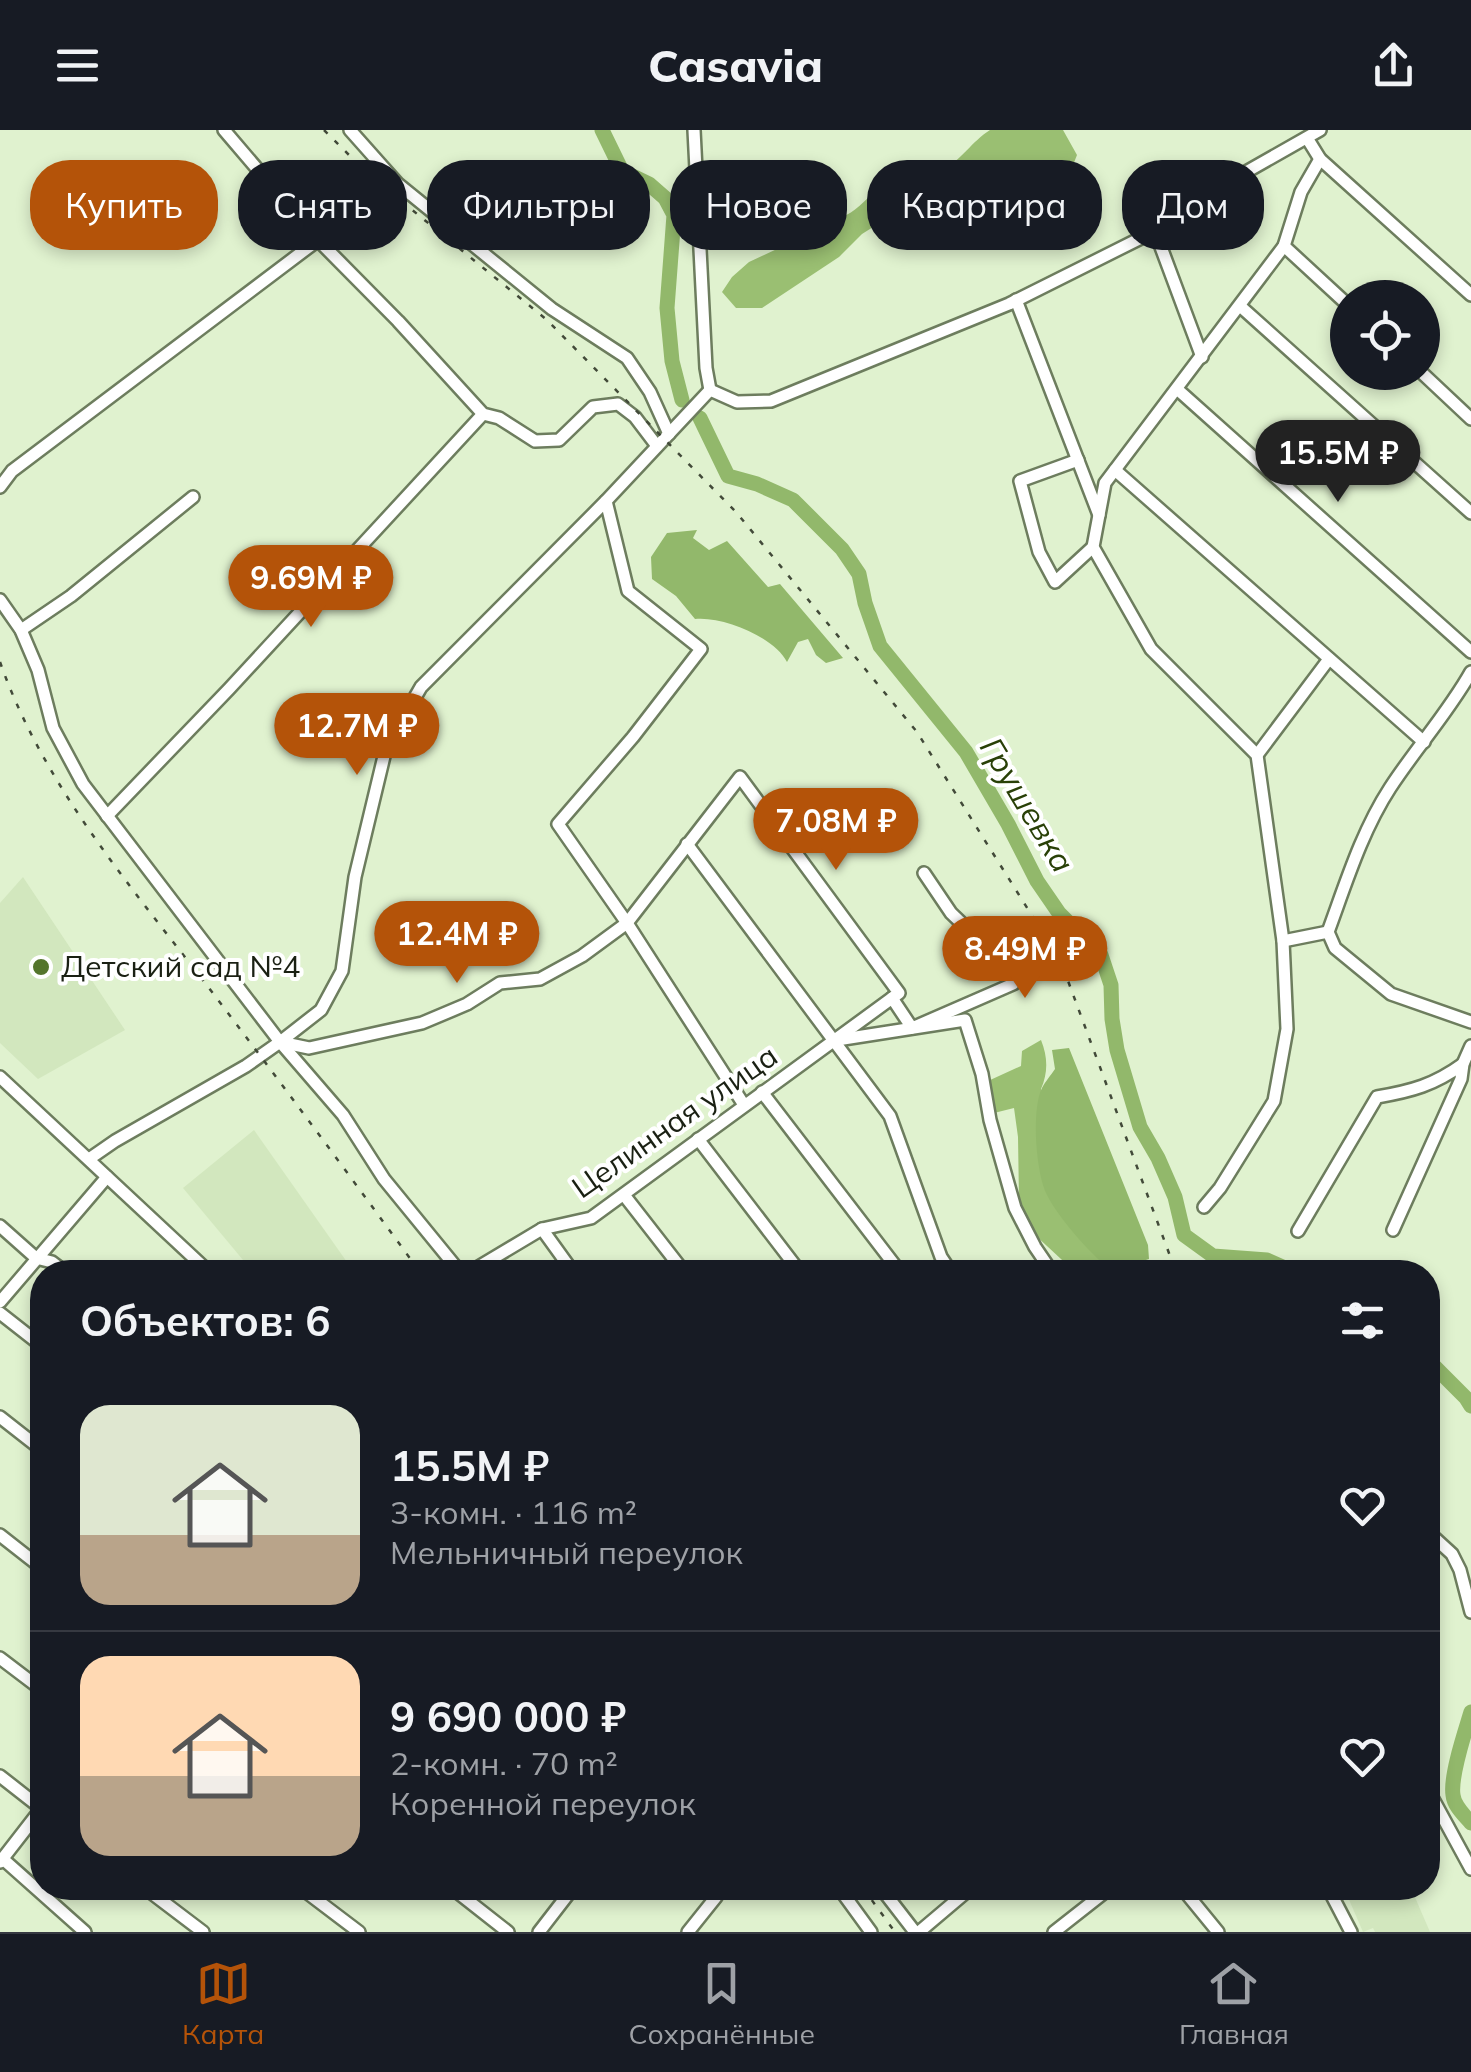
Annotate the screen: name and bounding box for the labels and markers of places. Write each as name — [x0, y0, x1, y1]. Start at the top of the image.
pin: 15.5M ₽ — [1246, 420, 1430, 505]
pin: 9.69M ₽ — [219, 545, 403, 630]
pin: 12.7M ₽ — [265, 693, 449, 778]
pin: 7.08M ₽ — [744, 788, 928, 873]
pin: 12.4M ₽ — [365, 901, 549, 986]
pin: 8.49M ₽ — [933, 916, 1117, 1001]
place label: Детский сад №4 — [61, 947, 300, 985]
marker: Детский сад №4 — [30, 956, 52, 978]

